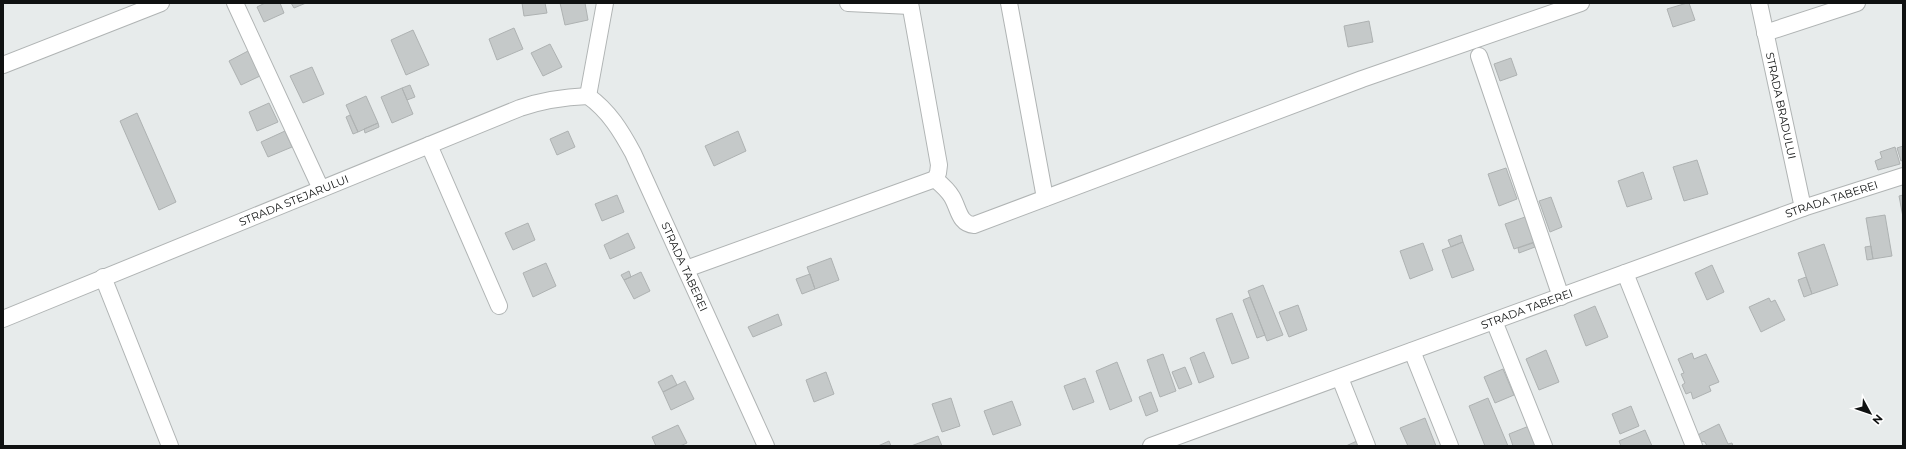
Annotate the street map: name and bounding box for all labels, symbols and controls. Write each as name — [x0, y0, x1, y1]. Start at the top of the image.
street label: STRADA BRADULUI — [1763, 51, 1799, 160]
street label: STRADA STEJARULUI — [237, 172, 351, 229]
street label: STRADA TABEREI — [1783, 177, 1880, 221]
street label: STRADA TABEREI — [658, 220, 711, 313]
street label: STRADA TABEREI — [1479, 286, 1575, 332]
north arrow — [1850, 393, 1890, 433]
text: N — [1869, 412, 1886, 427]

